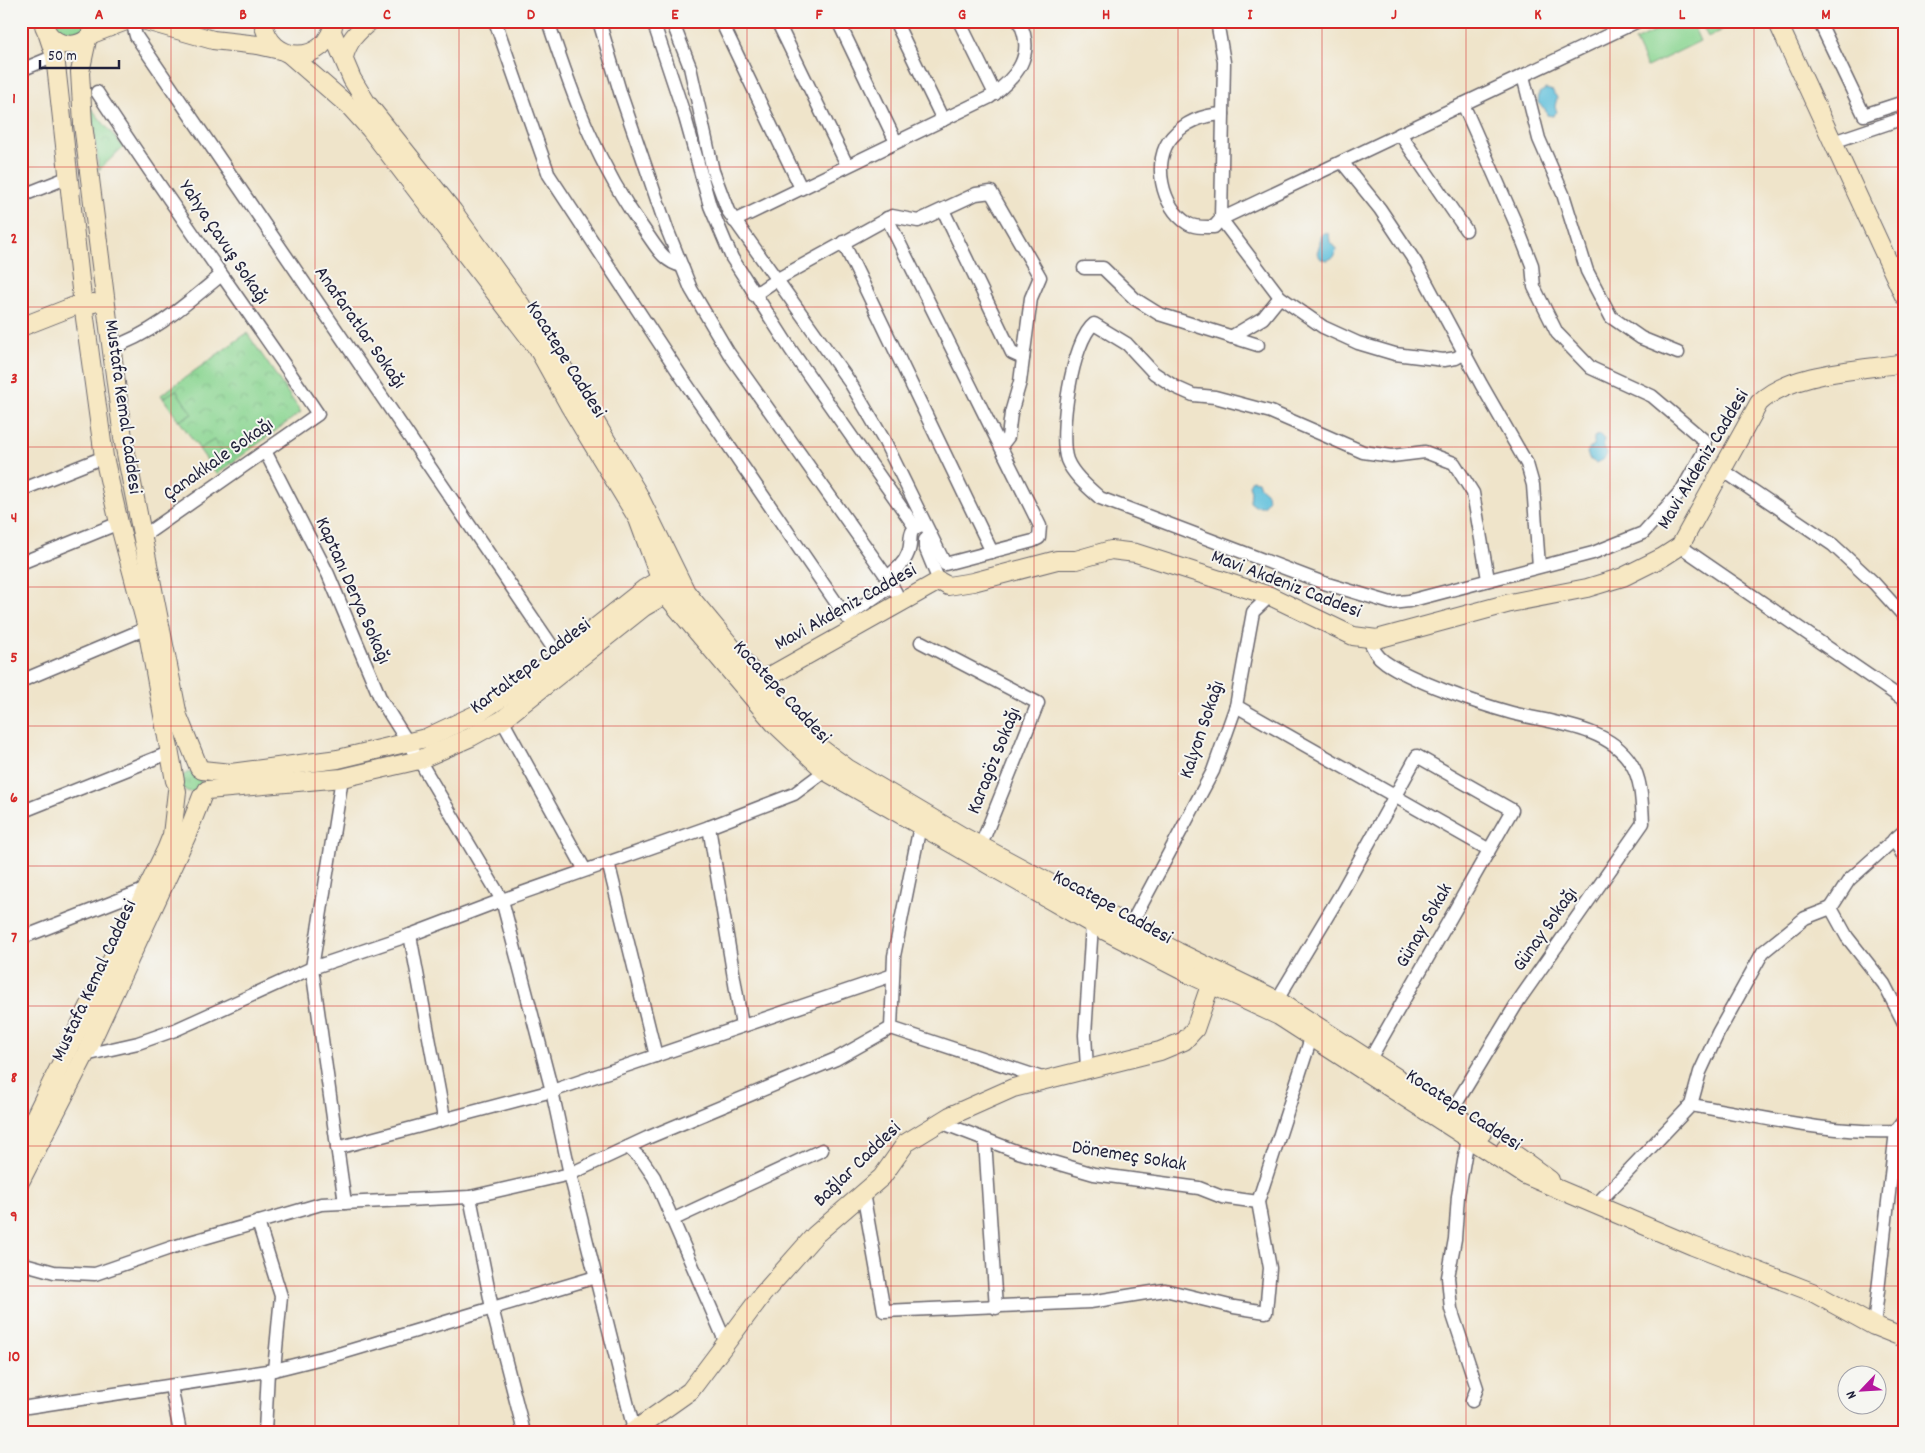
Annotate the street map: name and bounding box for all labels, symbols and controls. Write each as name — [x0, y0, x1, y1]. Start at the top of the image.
text: A — [95, 4, 104, 27]
text: B — [239, 4, 247, 27]
text: C — [383, 4, 391, 27]
text: D — [527, 4, 536, 27]
text: E — [671, 4, 679, 27]
text: F — [815, 4, 823, 27]
text: G — [958, 4, 966, 27]
text: H — [1102, 4, 1110, 27]
text: I — [1248, 4, 1254, 27]
text: J — [1391, 4, 1397, 27]
text: K — [1534, 4, 1542, 27]
text: L — [1679, 4, 1686, 27]
text: M — [1821, 4, 1831, 27]
scale bar — [40, 38, 119, 70]
text: 50 m — [48, 46, 77, 68]
text: 1 — [12, 88, 16, 111]
street label: Yahya Çavuş Sokağı — [171, 175, 275, 311]
text: 2 — [11, 228, 18, 251]
street label: Anafaratlar Sokağı — [306, 261, 412, 395]
street label: Kocatepe Caddesi — [518, 296, 612, 424]
street label: Mustafa Kemal Caddesi — [96, 318, 148, 496]
text: 3 — [10, 368, 18, 391]
street label: Mavi Akdeniz Caddesi — [1651, 384, 1757, 535]
street label: Çanakkale Sokağı — [158, 412, 280, 508]
text: 4 — [11, 507, 17, 530]
street label: Kaptanı Derya Sokağı — [307, 513, 397, 669]
street label: Mavi Akdeniz Caddesi — [1207, 543, 1366, 627]
street label: Mavi Akdeniz Caddesi — [770, 557, 923, 659]
street label: Kartaltepe Caddesi — [465, 612, 598, 722]
street label: Kocatepe Caddesi — [725, 635, 837, 752]
text: 5 — [10, 647, 18, 670]
street label: Kalyon Sokağı — [1173, 677, 1233, 783]
street label: Karagöz Sokağı — [961, 703, 1029, 819]
text: 6 — [10, 787, 18, 810]
street label: Kocatepe Caddesi — [1047, 863, 1177, 953]
street label: Günay Sokak — [1389, 878, 1461, 974]
street label: Günay Sokağı — [1506, 882, 1586, 978]
street label: Mustafa Kemal Caddesi — [45, 895, 145, 1067]
text: 7 — [11, 927, 17, 950]
street label: Kocatepe Caddesi — [1399, 1063, 1527, 1159]
text: 8 — [11, 1067, 18, 1090]
street label: Bağlar Caddesi — [808, 1116, 908, 1214]
street label: Dönemeç Sokak — [1070, 1134, 1188, 1180]
text: 9 — [10, 1206, 18, 1229]
text: 10 — [8, 1346, 20, 1369]
north arrow — [1838, 1366, 1888, 1416]
text: N — [1841, 1387, 1863, 1402]

